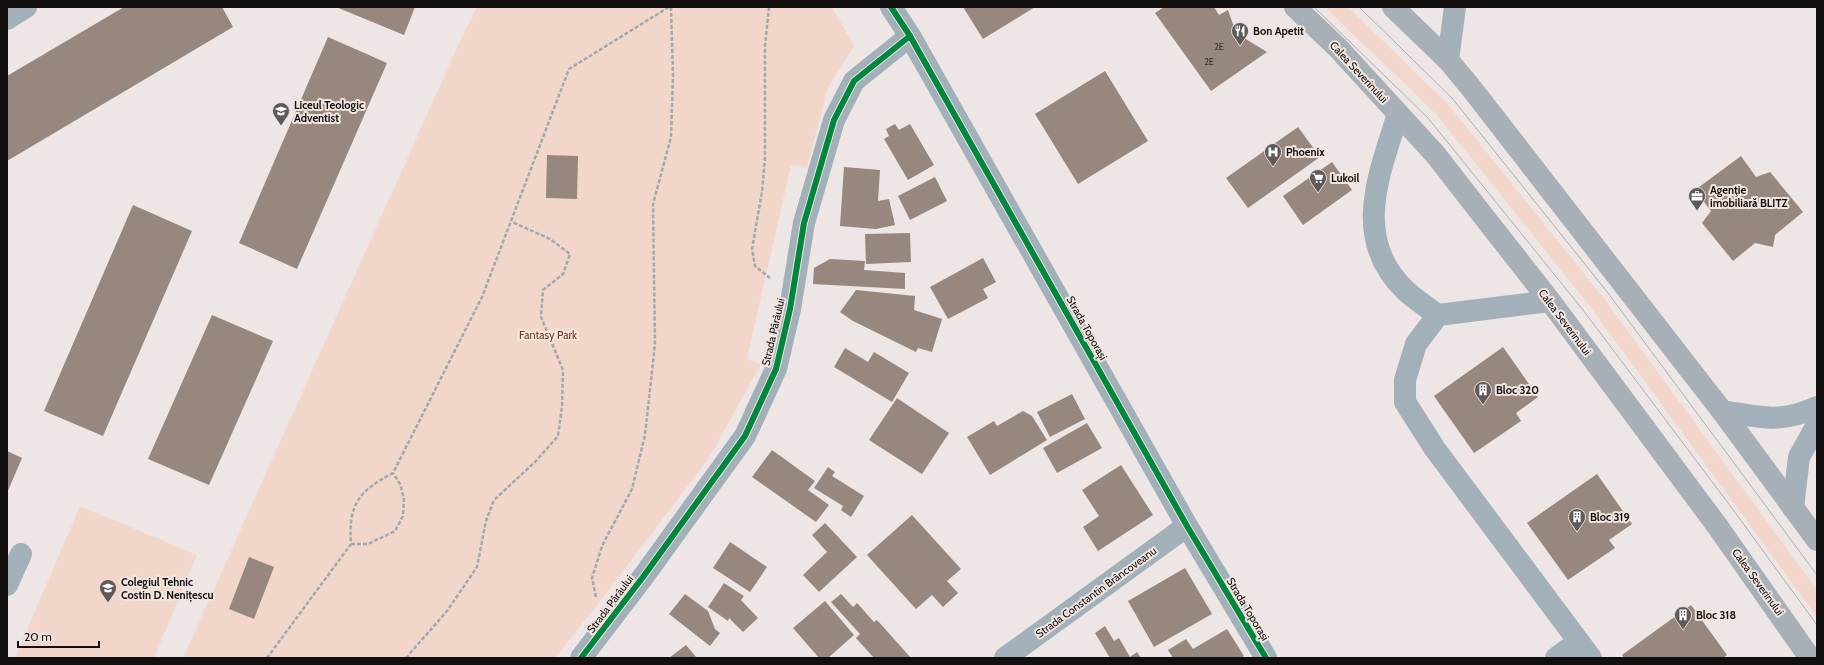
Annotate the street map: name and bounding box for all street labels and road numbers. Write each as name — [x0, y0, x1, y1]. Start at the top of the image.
street label: Calea Severinului — [1327, 38, 1391, 106]
street label: Calea Severinului — [1536, 286, 1594, 358]
street label: Strada Toporași — [1063, 293, 1110, 363]
street label: Strada Pârâului — [758, 297, 788, 367]
street label: Strada Constantin Brâncoveanu — [1033, 543, 1159, 641]
street label: Calea Severinului — [1729, 546, 1787, 618]
street label: Strada Pârâului — [584, 572, 636, 636]
street label: Strada Toporași — [1223, 575, 1272, 644]

